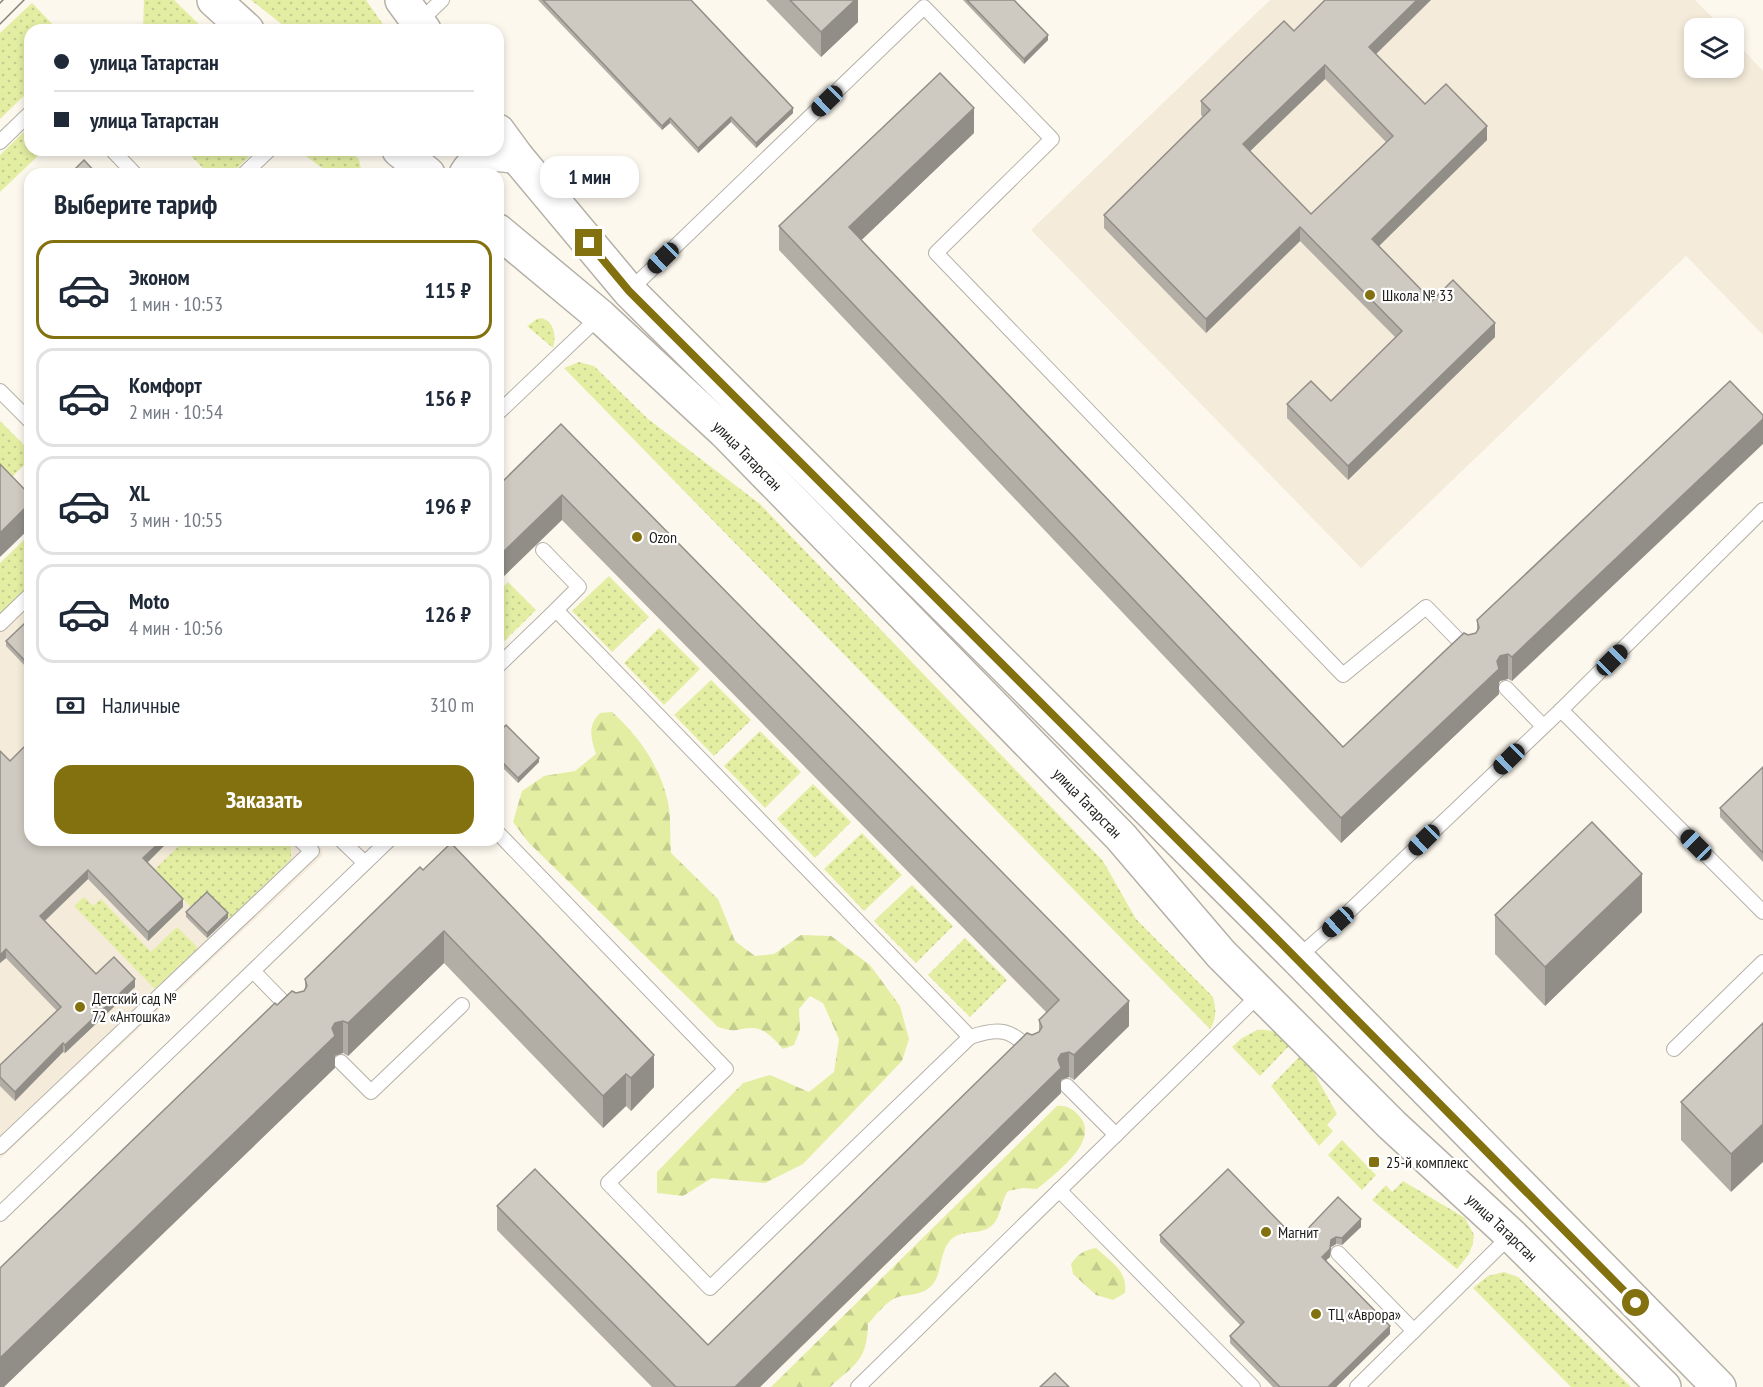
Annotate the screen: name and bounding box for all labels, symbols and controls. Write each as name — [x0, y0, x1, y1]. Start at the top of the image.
map controls — [1684, 18, 1744, 78]
button: layers — [1684, 18, 1744, 78]
text: улица Татарстан — [90, 48, 219, 76]
car — [808, 82, 846, 120]
text: улица Татарстан — [90, 106, 219, 134]
callout: 1 мин — [540, 156, 638, 198]
text: 1 мин — [568, 164, 611, 190]
text: Выберите тариф — [54, 187, 217, 221]
route end — [575, 229, 602, 256]
car — [644, 239, 682, 277]
icon: car — [57, 263, 111, 317]
text: Эконом — [129, 263, 190, 291]
text: 115 ₽ — [424, 276, 471, 304]
place label: Школа № 33 — [1382, 285, 1453, 305]
marker: Школа № 33 — [1363, 288, 1377, 302]
text: 1 мин · 10:53 — [129, 291, 223, 317]
icon: car — [57, 371, 111, 425]
text: Комфорт — [129, 371, 202, 399]
text: 156 ₽ — [424, 384, 471, 412]
text: 2 мин · 10:54 — [129, 399, 223, 425]
street label: улица Татарстан — [709, 416, 787, 495]
icon: car — [57, 479, 111, 533]
text: XL — [129, 479, 150, 507]
text: 196 ₽ — [424, 492, 471, 520]
text: 3 мин · 10:55 — [129, 507, 223, 533]
place label: Ozon — [649, 527, 677, 547]
marker: Ozon — [630, 530, 644, 544]
icon: car — [57, 587, 111, 641]
text: Moto — [129, 587, 170, 615]
text: 126 ₽ — [424, 600, 471, 628]
text: 4 мин · 10:56 — [129, 615, 223, 641]
car — [1593, 641, 1631, 679]
icon: cash — [54, 689, 87, 722]
text: Наличные — [102, 691, 180, 719]
text: 310 m — [430, 692, 474, 718]
car — [1490, 740, 1528, 778]
street label: улица Татарстан — [1049, 764, 1126, 842]
button: Заказать — [54, 765, 474, 834]
car — [1405, 821, 1443, 859]
car — [1677, 826, 1715, 864]
car — [1319, 903, 1357, 941]
place label: Детский сад № 72 «Антошка» — [92, 988, 177, 1026]
marker: Детский сад № 72 «Антошка» — [73, 1000, 87, 1014]
place label: 25-й комплекс — [1386, 1152, 1469, 1172]
marker: 25-й комплекс — [1367, 1155, 1381, 1169]
street label: улица Татарстан — [1463, 1189, 1542, 1266]
place label: Магнит — [1278, 1222, 1319, 1242]
marker: Магнит — [1259, 1225, 1273, 1239]
route start — [1622, 1289, 1649, 1316]
place label: ТЦ «Аврора» — [1328, 1304, 1401, 1324]
marker: ТЦ «Аврора» — [1309, 1307, 1323, 1321]

